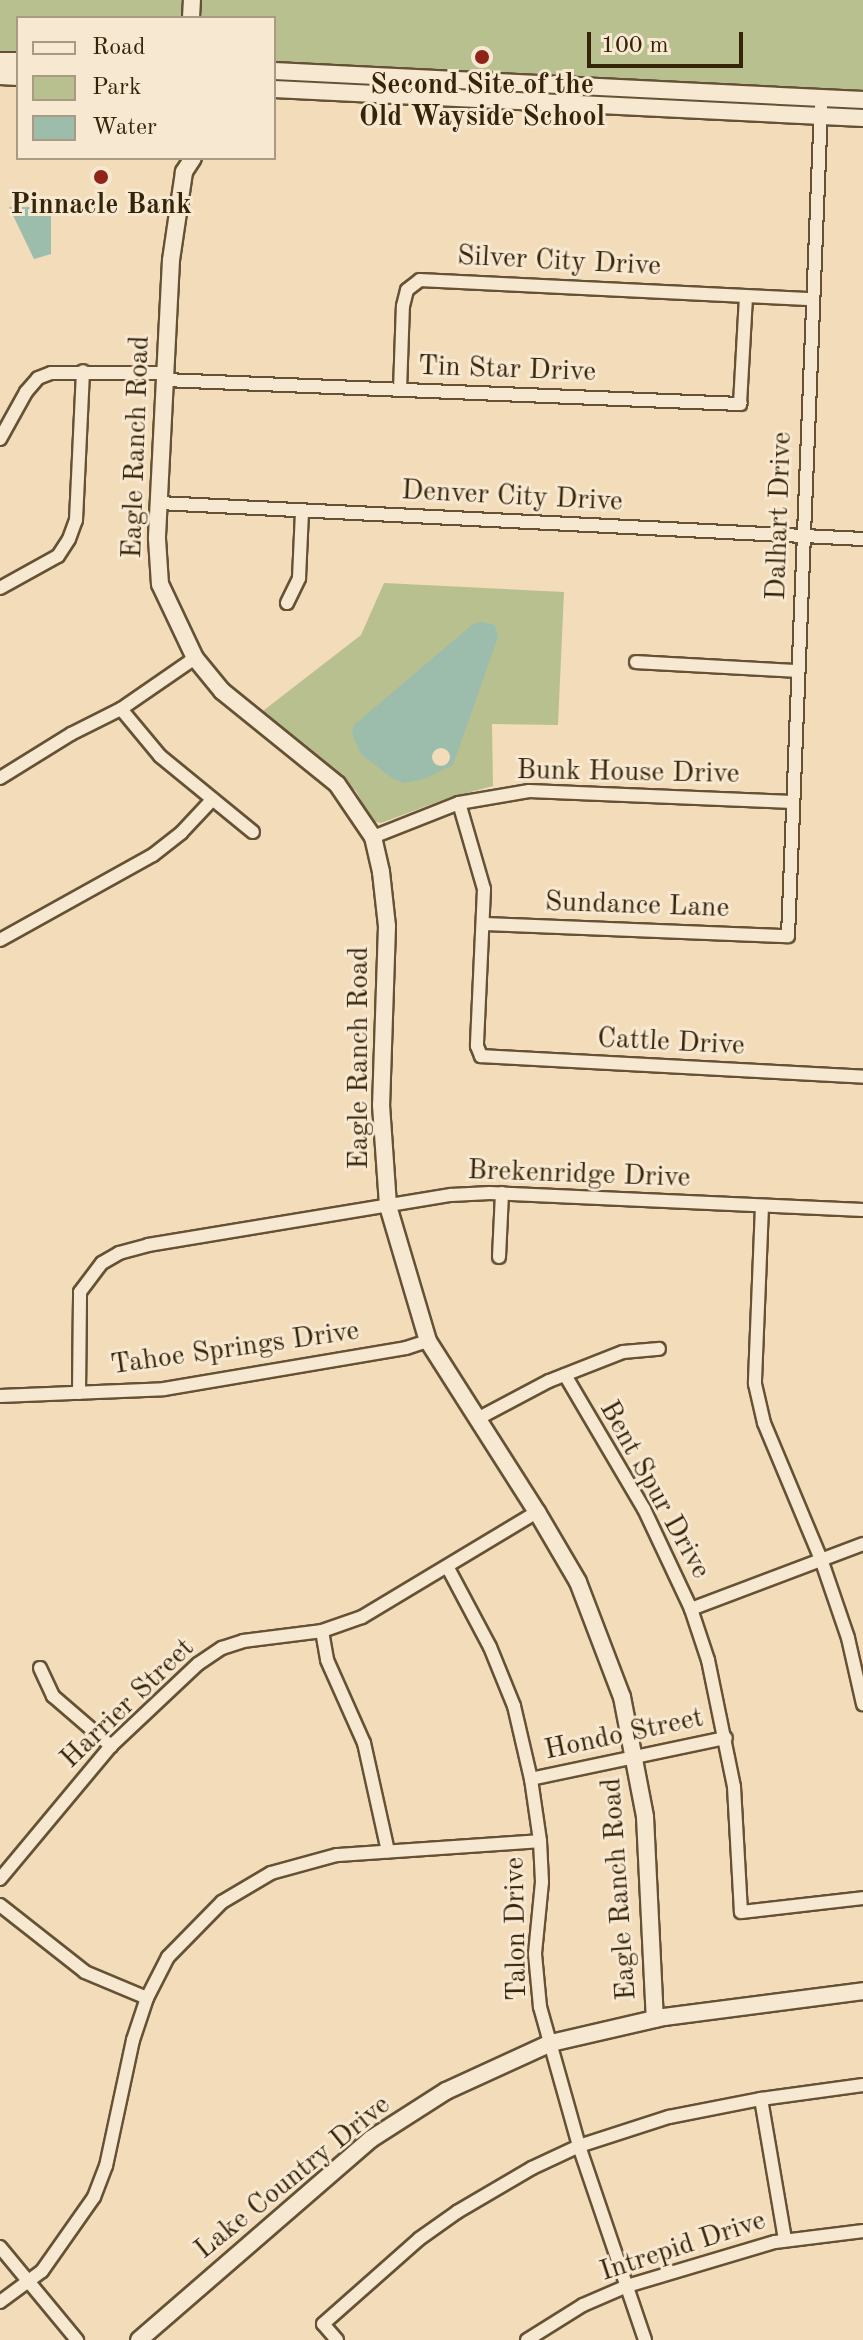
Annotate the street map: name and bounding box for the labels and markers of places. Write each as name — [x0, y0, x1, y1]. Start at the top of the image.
marker: Second Site of the Old Wayside School — [473, 48, 491, 66]
place label: Second Site of the Old Wayside School — [359, 69, 605, 135]
marker: Pinnacle Bank — [92, 168, 110, 186]
place label: Pinnacle Bank — [10, 189, 192, 223]

